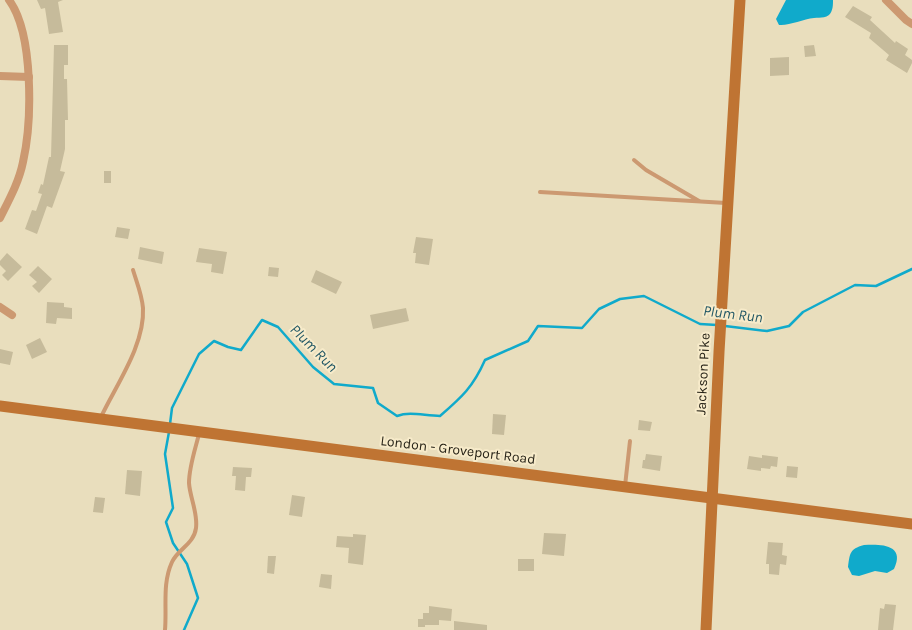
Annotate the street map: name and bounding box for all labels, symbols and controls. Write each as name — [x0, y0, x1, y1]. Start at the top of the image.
water label: Plum Run — [702, 301, 764, 327]
water label: Plum Run — [286, 320, 342, 376]
street label: Jackson Pike — [692, 332, 714, 416]
street label: London - Groveport Road — [379, 432, 537, 468]

